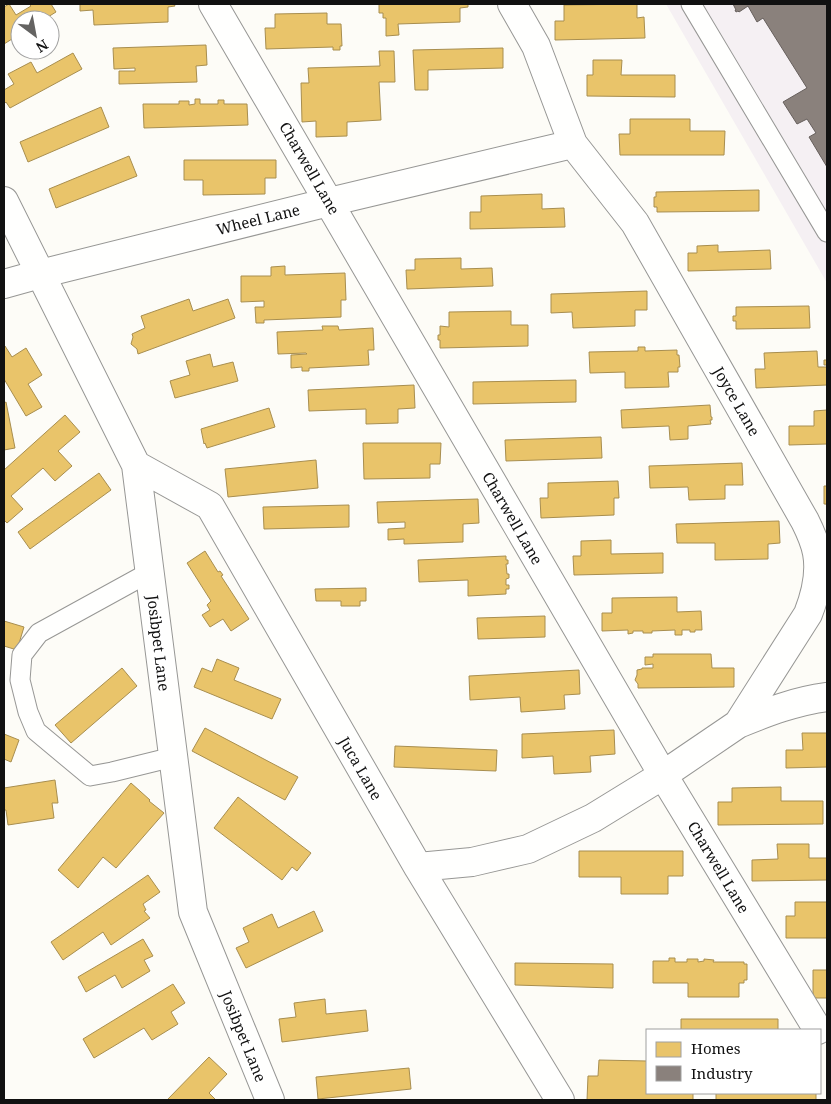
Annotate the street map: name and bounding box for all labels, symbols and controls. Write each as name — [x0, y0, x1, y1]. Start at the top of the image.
north arrow — [10, 10, 60, 60]
text: N — [32, 35, 52, 57]
street label: Charwell Lane — [275, 118, 345, 218]
street label: Wheel Lane — [214, 199, 302, 239]
street label: Joyce Lane — [709, 362, 765, 439]
street label: Charwell Lane — [478, 468, 548, 568]
street label: Josibpet Lane — [143, 593, 175, 692]
street label: Juca Lane — [334, 732, 387, 803]
street label: Charwell Lane — [684, 817, 754, 917]
street label: Josibpet Lane — [216, 986, 271, 1085]
legend — [646, 1029, 821, 1094]
text: Homes — [691, 1038, 741, 1058]
text: Industry — [691, 1063, 753, 1083]

